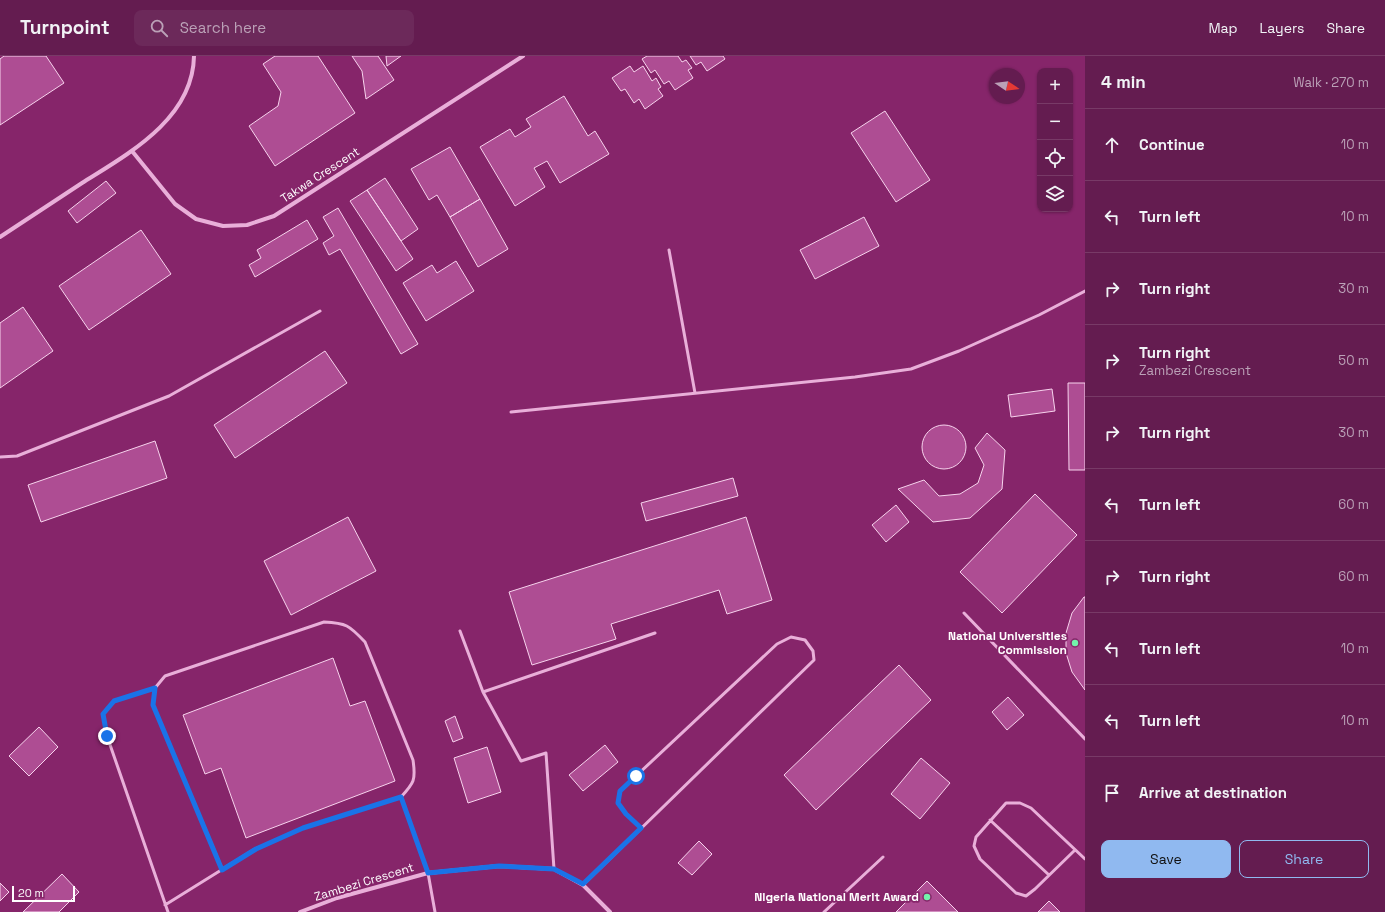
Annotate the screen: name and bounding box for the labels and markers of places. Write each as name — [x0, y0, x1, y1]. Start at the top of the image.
place label: National Universities Commission — [948, 628, 1067, 658]
marker: National Universities Commission — [1070, 638, 1080, 648]
place label: Nigeria National Merit Award — [754, 889, 919, 905]
marker: Nigeria National Merit Award — [922, 892, 932, 902]

